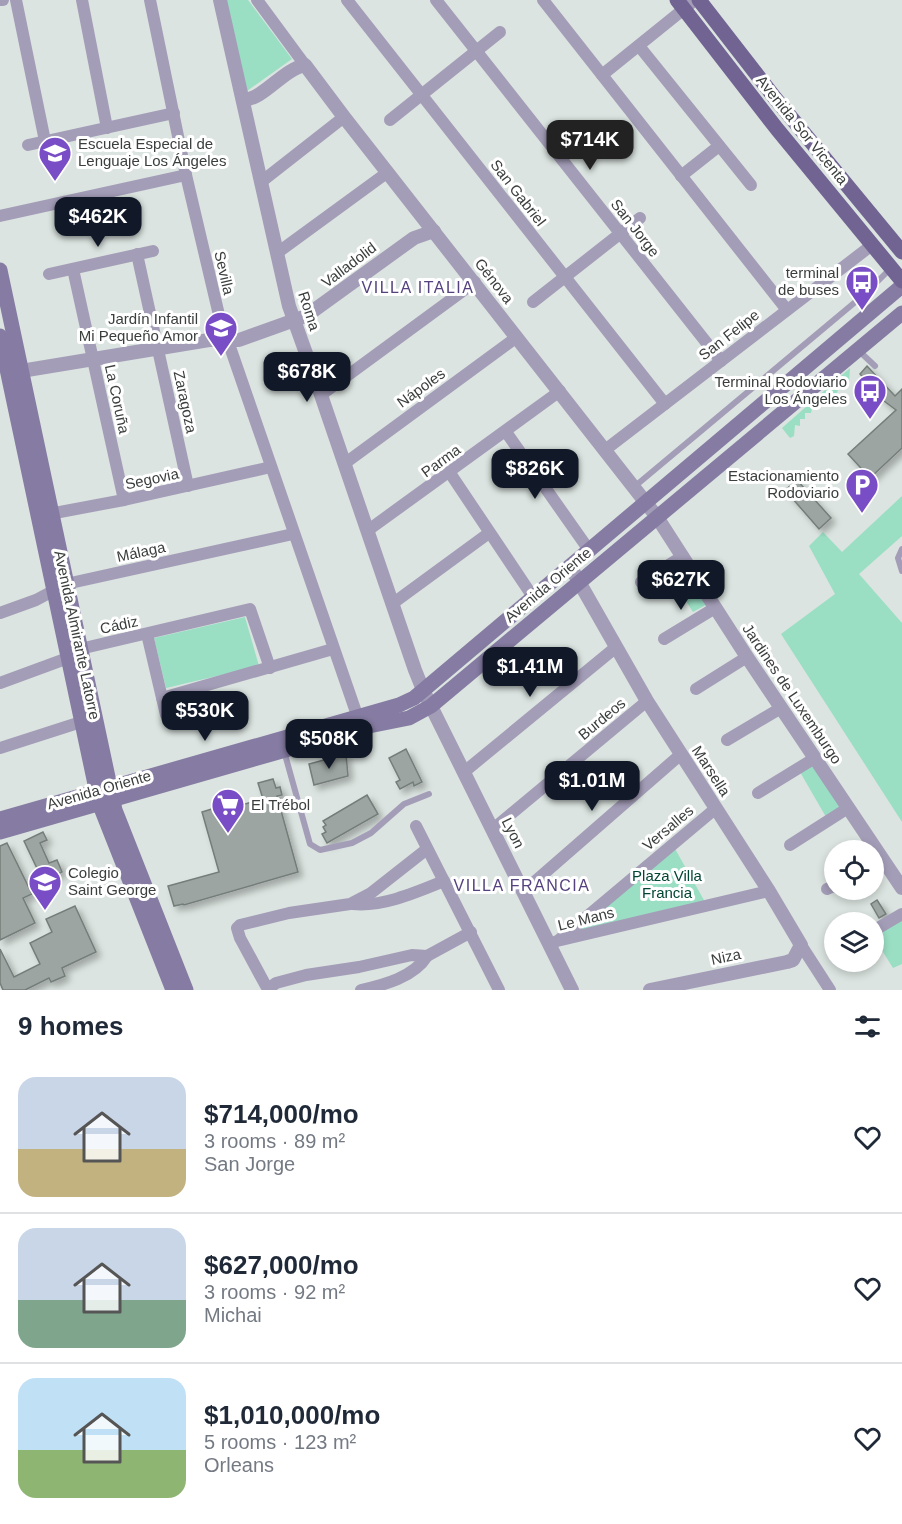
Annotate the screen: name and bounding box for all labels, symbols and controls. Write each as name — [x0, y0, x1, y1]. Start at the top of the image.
street label: Avenida Sor Vicenta — [753, 72, 852, 188]
pin: $714K — [548, 120, 632, 171]
text: $714K — [561, 128, 619, 150]
school or university icon: Escuela Especial de Lenguaje Los Ángeles — [37, 135, 73, 182]
place label: Escuela Especial de Lenguaje Los Ángeles — [78, 135, 226, 169]
street label: San Gabriel — [487, 156, 549, 229]
street label: San Jorge — [608, 196, 663, 260]
pin: $462K — [56, 197, 140, 248]
text: $462K — [69, 205, 127, 227]
street label: Valladolid — [318, 239, 379, 291]
street label: Sevilla — [211, 249, 238, 297]
street label: Génova — [472, 255, 518, 307]
place label: terminal de buses — [778, 264, 839, 298]
bus stop icon: terminal de buses — [844, 264, 880, 311]
district label: VILLA ITALIA — [362, 279, 474, 296]
street label: Roma — [295, 289, 324, 333]
street label: San Felipe — [695, 306, 762, 363]
place label: Jardín Infantil Mi Pequeño Amor — [79, 310, 198, 344]
school or university icon: Jardín Infantil Mi Pequeño Amor — [203, 310, 239, 357]
pin: $678K — [265, 352, 349, 403]
text: $678K — [278, 360, 336, 382]
street label: La Coruña — [102, 363, 133, 436]
street label: Nápoles — [393, 365, 448, 411]
street label: Zaragoza — [171, 369, 201, 435]
place label: Terminal Rodoviario Los Ángeles — [714, 373, 847, 407]
bus stop icon: Terminal Rodoviario Los Ángeles — [852, 373, 888, 420]
street label: Parma — [418, 440, 464, 480]
pin: $826K — [493, 449, 577, 500]
text: $826K — [506, 457, 564, 479]
street label: Segovia — [124, 464, 181, 492]
place label: Estacionamiento Rodoviario — [728, 467, 839, 501]
parking icon: Estacionamiento Rodoviario — [844, 467, 880, 514]
street label: Málaga — [115, 538, 167, 565]
street label: Avenida Oriente — [501, 544, 594, 626]
street label: Avenida Almirante Latorre — [51, 549, 104, 721]
pin: $627K — [639, 560, 723, 611]
text: $627K — [652, 568, 710, 590]
street label: Cádiz — [98, 612, 139, 637]
street label: Jardines de Luxemburgo — [739, 621, 846, 767]
pin: $1.41M — [481, 647, 579, 698]
text: $1.41M — [497, 655, 563, 677]
pin: $530K — [163, 691, 247, 742]
street label: Burdeos — [575, 694, 629, 743]
text: $530K — [176, 699, 234, 721]
pin: $508K — [287, 719, 371, 770]
text: $508K — [300, 727, 358, 749]
street label: Marsella — [689, 742, 734, 800]
pin: $1.01M — [543, 761, 641, 812]
street label: Avenida Oriente — [45, 767, 153, 812]
text: $1.01M — [559, 769, 625, 791]
supermarket icon: El Trébol — [210, 787, 246, 834]
place label: El Trébol — [251, 796, 310, 813]
street label: Versalles — [639, 802, 696, 854]
street label: Lyon — [499, 815, 528, 851]
map controls — [824, 840, 884, 972]
button: locate — [824, 840, 884, 900]
school or university icon: Colegio Saint George — [27, 864, 63, 911]
place label: Colegio Saint George — [68, 864, 156, 898]
park label: Plaza Villa Francia — [632, 867, 703, 901]
district label: VILLA FRANCIA — [454, 877, 590, 894]
street label: Le Mans — [556, 903, 616, 934]
button: layers — [824, 912, 884, 972]
street label: Niza — [709, 945, 743, 968]
icon: filters — [851, 1010, 884, 1043]
text: 9 homes — [18, 1011, 124, 1041]
text: $714,000/mo — [204, 1099, 359, 1129]
icon: home — [66, 1101, 138, 1173]
icon: heart — [851, 1121, 884, 1154]
text: 3 rooms · 89 m² — [204, 1130, 345, 1152]
text: San Jorge — [204, 1153, 295, 1175]
text: $627,000/mo — [204, 1250, 359, 1280]
icon: home — [66, 1252, 138, 1324]
icon: heart — [851, 1272, 884, 1305]
text: 3 rooms · 92 m² — [204, 1281, 345, 1303]
text: Michai — [204, 1304, 262, 1326]
text: $1,010,000/mo — [204, 1400, 380, 1430]
icon: home — [66, 1402, 138, 1474]
icon: heart — [851, 1422, 884, 1455]
text: 5 rooms · 123 m² — [204, 1431, 356, 1453]
text: Orleans — [204, 1454, 274, 1476]

